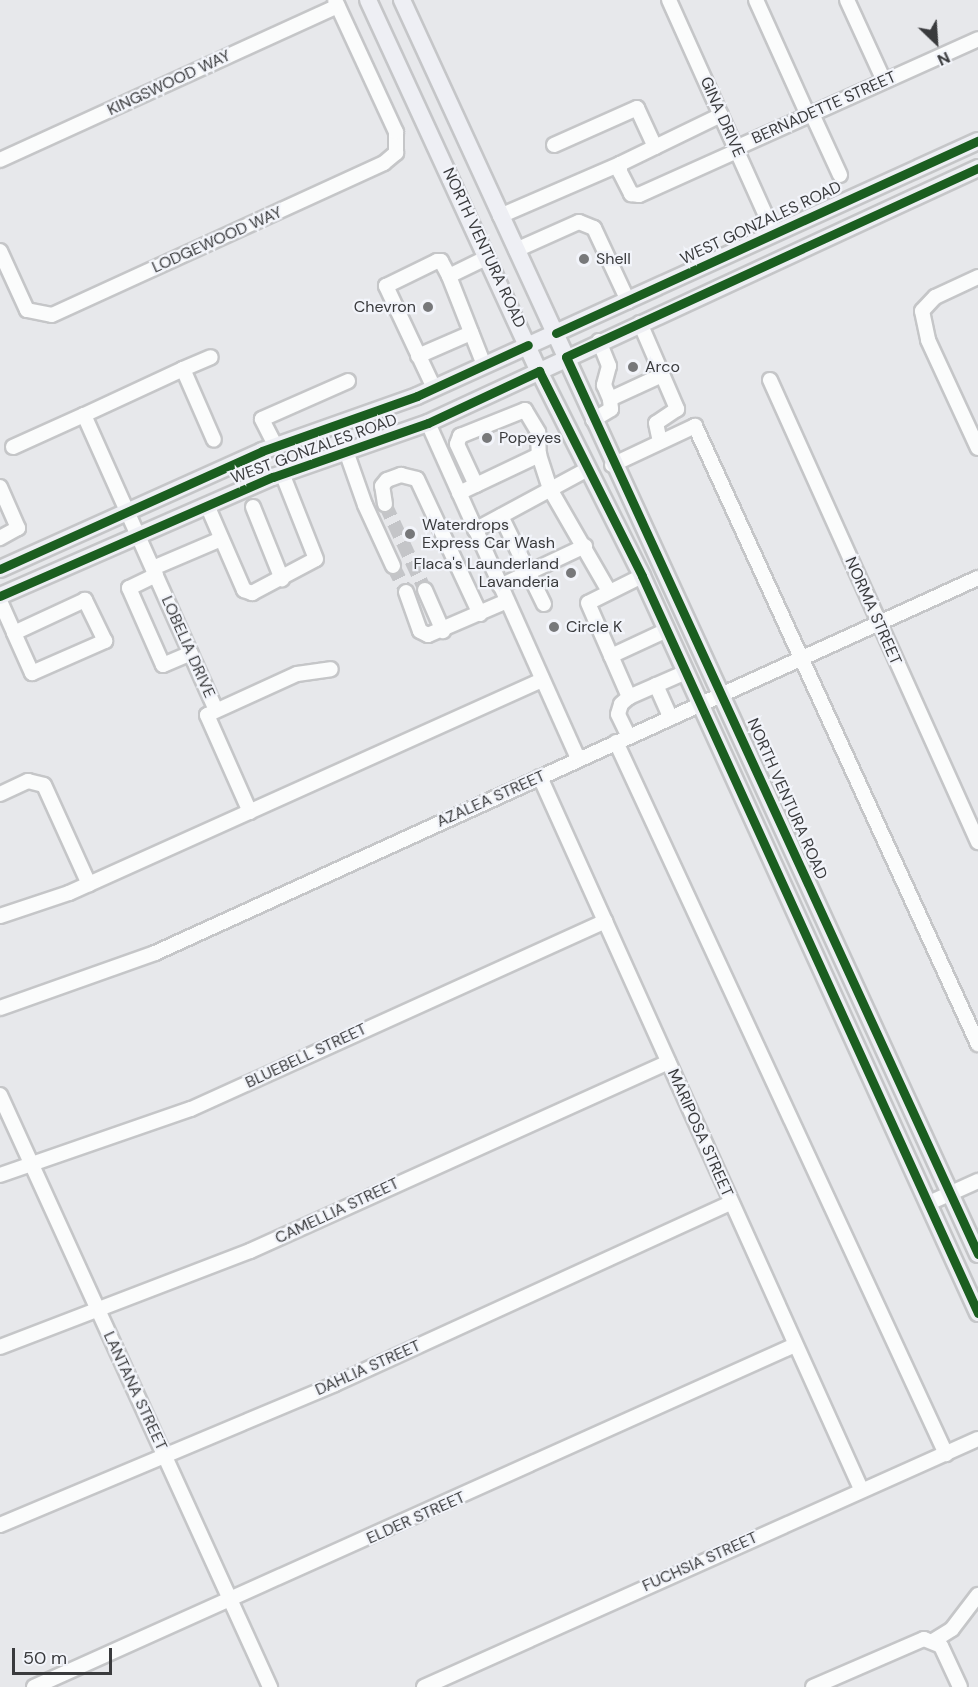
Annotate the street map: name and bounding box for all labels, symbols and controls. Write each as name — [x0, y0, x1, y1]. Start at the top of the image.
north arrow — [906, 12, 966, 72]
street label: KINGSWOOD WAY — [104, 46, 234, 120]
text: N — [934, 47, 954, 71]
street label: BERNADETTE STREET — [749, 68, 899, 148]
street label: GINA DRIVE — [696, 74, 748, 160]
street label: NORTH VENTURA ROAD — [438, 165, 530, 331]
street label: WEST GONZALES ROAD — [677, 177, 845, 269]
street label: LODGEWOOD WAY — [149, 203, 285, 277]
place label: Shell — [596, 249, 631, 269]
marker: Shell — [577, 252, 591, 266]
place label: Chevron — [354, 297, 416, 317]
marker: Chevron — [421, 300, 435, 314]
place label: Arco — [645, 357, 680, 377]
marker: Arco — [626, 360, 640, 374]
street label: WEST GONZALES ROAD — [228, 410, 400, 488]
place label: Popeyes — [499, 428, 561, 448]
marker: Popeyes — [480, 431, 494, 445]
place label: Waterdrops Express Car Wash — [422, 515, 555, 553]
marker: Waterdrops Express Car Wash — [403, 527, 417, 541]
place label: Flaca's Launderland Lavanderia — [413, 554, 559, 592]
street label: NORMA STREET — [841, 554, 905, 668]
marker: Flaca's Launderland Lavanderia — [564, 566, 578, 580]
street label: LOBELIA DRIVE — [157, 593, 219, 701]
place label: Circle K — [566, 617, 622, 637]
marker: Circle K — [547, 620, 561, 634]
street label: NORTH VENTURA ROAD — [743, 715, 831, 883]
street label: AZALEA STREET — [434, 766, 548, 832]
street label: BLUEBELL STREET — [242, 1020, 370, 1092]
street label: MARIPOSA STREET — [663, 1066, 737, 1200]
street label: CAMELLIA STREET — [272, 1174, 402, 1248]
street label: LANTANA STREET — [99, 1329, 171, 1453]
street label: DAHLIA STREET — [312, 1336, 424, 1400]
street label: ELDER STREET — [364, 1488, 468, 1548]
street label: FUCHSIA STREET — [640, 1528, 760, 1596]
scale bar — [15, 1636, 116, 1674]
text: 50 m — [23, 1646, 67, 1670]

